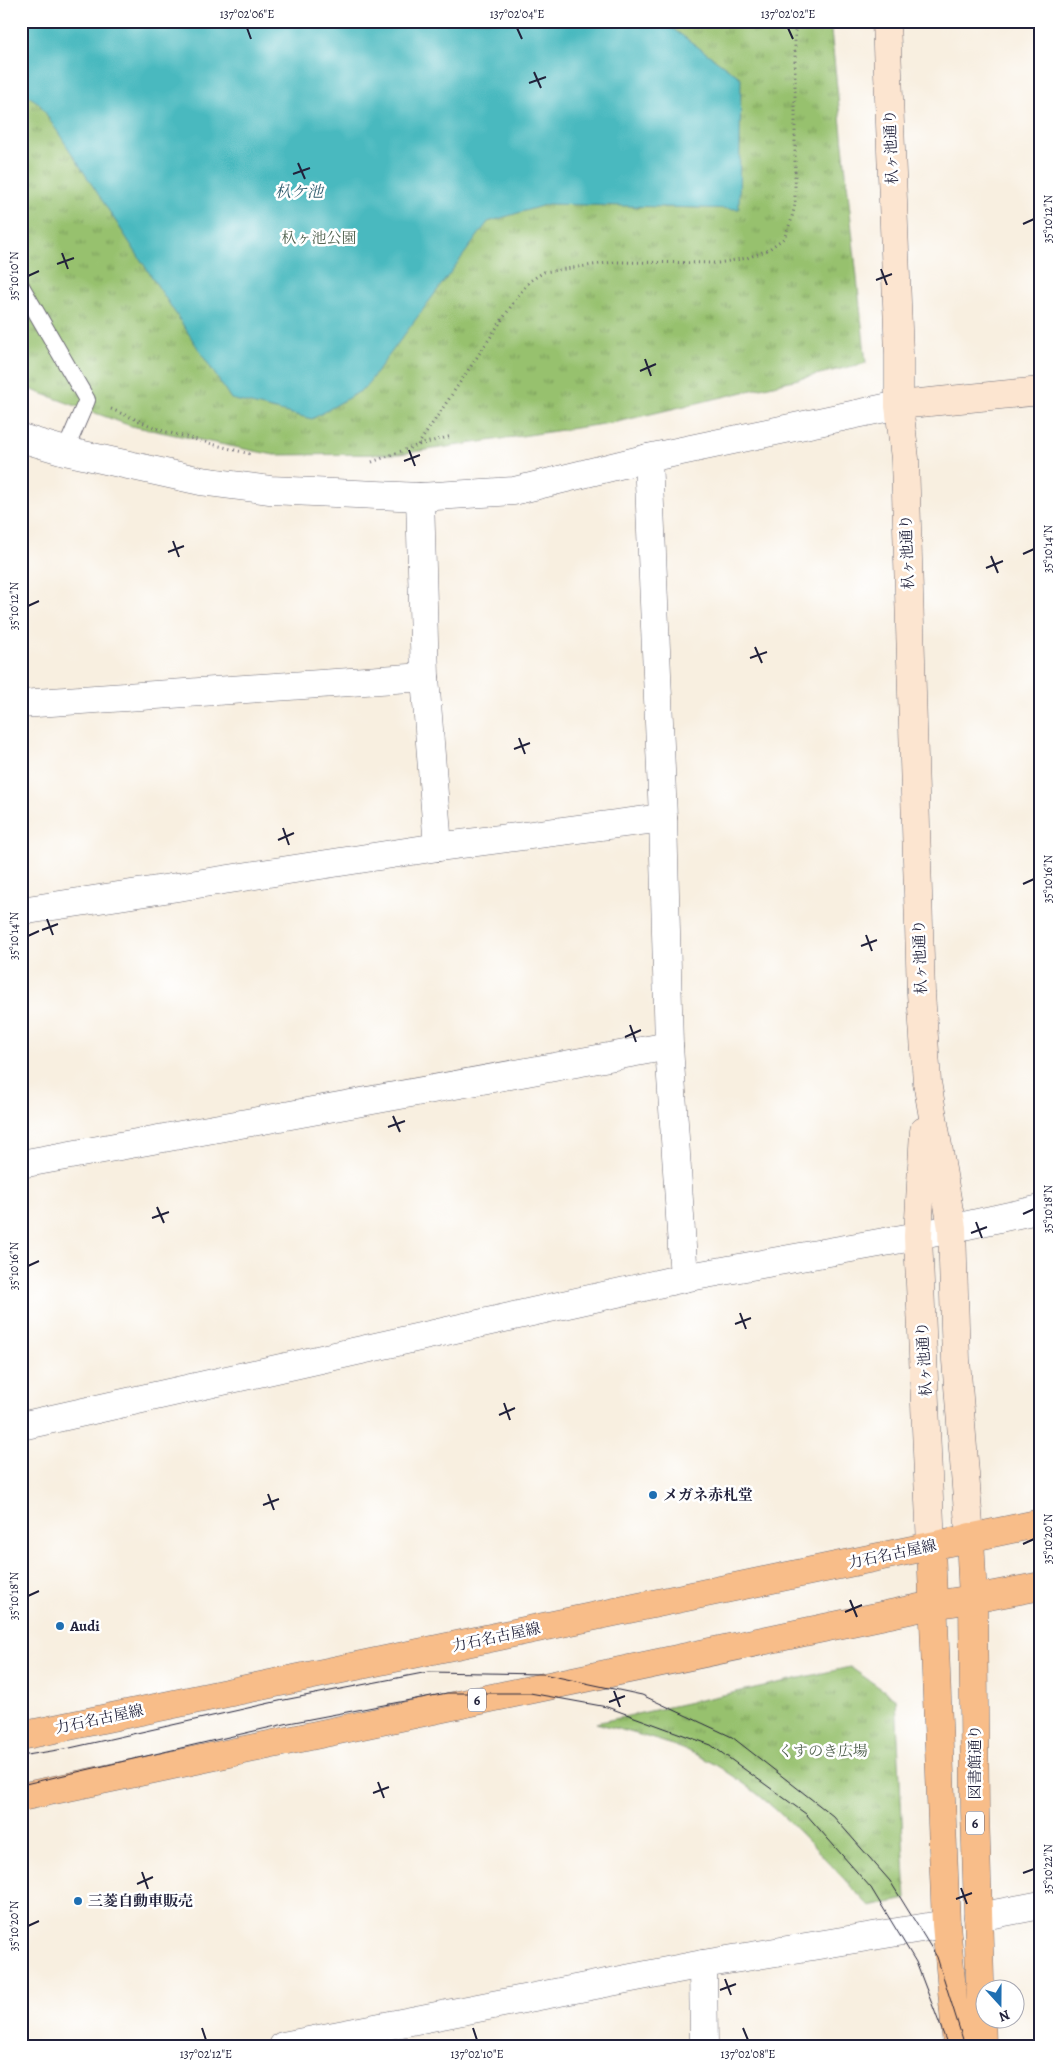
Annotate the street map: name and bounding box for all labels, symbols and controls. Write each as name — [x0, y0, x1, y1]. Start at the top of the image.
text: 137°02'06"E — [220, 6, 274, 22]
text: 137°02'04"E — [490, 6, 544, 22]
text: 137°02'02"E — [761, 6, 815, 22]
street label: 杁ヶ池通り — [880, 109, 902, 185]
water label: 杁ケ池 — [275, 181, 325, 203]
text: 35°10'12"N — [1040, 194, 1056, 243]
park label: 杁ヶ池公園 — [281, 228, 357, 248]
text: 35°10'10"N — [6, 251, 22, 301]
street label: 杁ヶ池通り — [896, 514, 918, 590]
text: 35°10'14"N — [1040, 525, 1056, 573]
text: 35°10'12"N — [6, 581, 22, 630]
text: 35°10'16"N — [1040, 855, 1056, 903]
text: 35°10'14"N — [6, 912, 22, 960]
street label: 杁ヶ池通り — [909, 919, 931, 995]
text: 35°10'18"N — [1040, 1184, 1056, 1233]
text: 35°10'16"N — [6, 1242, 22, 1290]
street label: 杁ヶ池通り — [912, 1321, 936, 1397]
place label: メガネ赤札堂 — [663, 1485, 753, 1505]
marker: メガネ赤札堂 — [647, 1489, 659, 1501]
text: 35°10'20"N — [1040, 1513, 1056, 1564]
street label: 力石名古屋線 — [846, 1535, 938, 1573]
text: 35°10'18"N — [6, 1571, 22, 1620]
place label: Audi — [69, 1616, 100, 1636]
street label: 力石名古屋線 — [450, 1618, 542, 1656]
marker: Audi — [54, 1620, 66, 1632]
road number: 6 — [468, 1688, 486, 1712]
street label: 力石名古屋線 — [53, 1700, 145, 1738]
street label: 図書館通り — [965, 1724, 985, 1800]
park label: くすのき広場 — [778, 1741, 868, 1761]
road number: 6 — [966, 1812, 984, 1835]
text: 35°10'22"N — [1040, 1844, 1056, 1894]
place label: 三菱自動車販売 — [88, 1891, 193, 1911]
marker: 三菱自動車販売 — [72, 1895, 84, 1907]
text: 35°10'20"N — [6, 1900, 22, 1951]
north arrow — [974, 1980, 1024, 2030]
text: N — [996, 2005, 1013, 2026]
text: 137°02'12"E — [180, 2046, 232, 2062]
text: 137°02'10"E — [450, 2046, 504, 2062]
text: 137°02'08"E — [721, 2046, 775, 2062]

